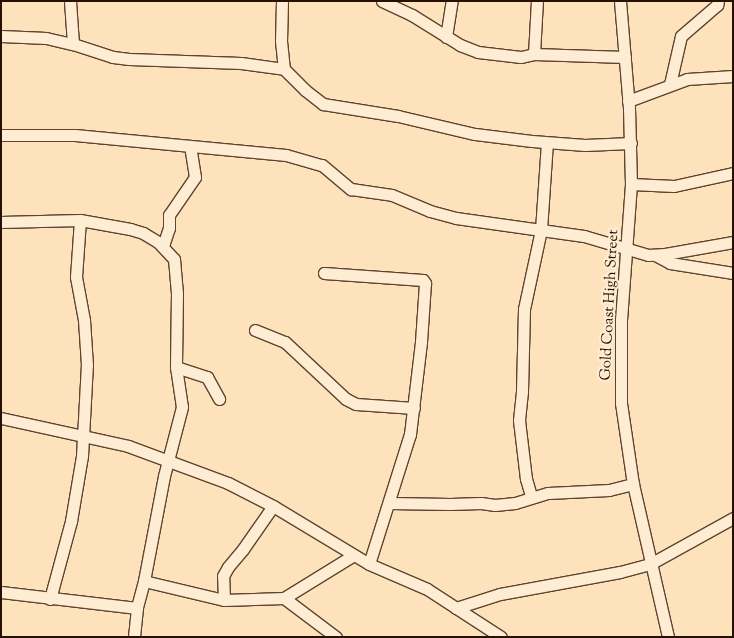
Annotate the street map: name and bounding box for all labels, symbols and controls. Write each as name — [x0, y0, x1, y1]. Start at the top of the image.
street label: Gold Coast High Street — [597, 229, 623, 381]

